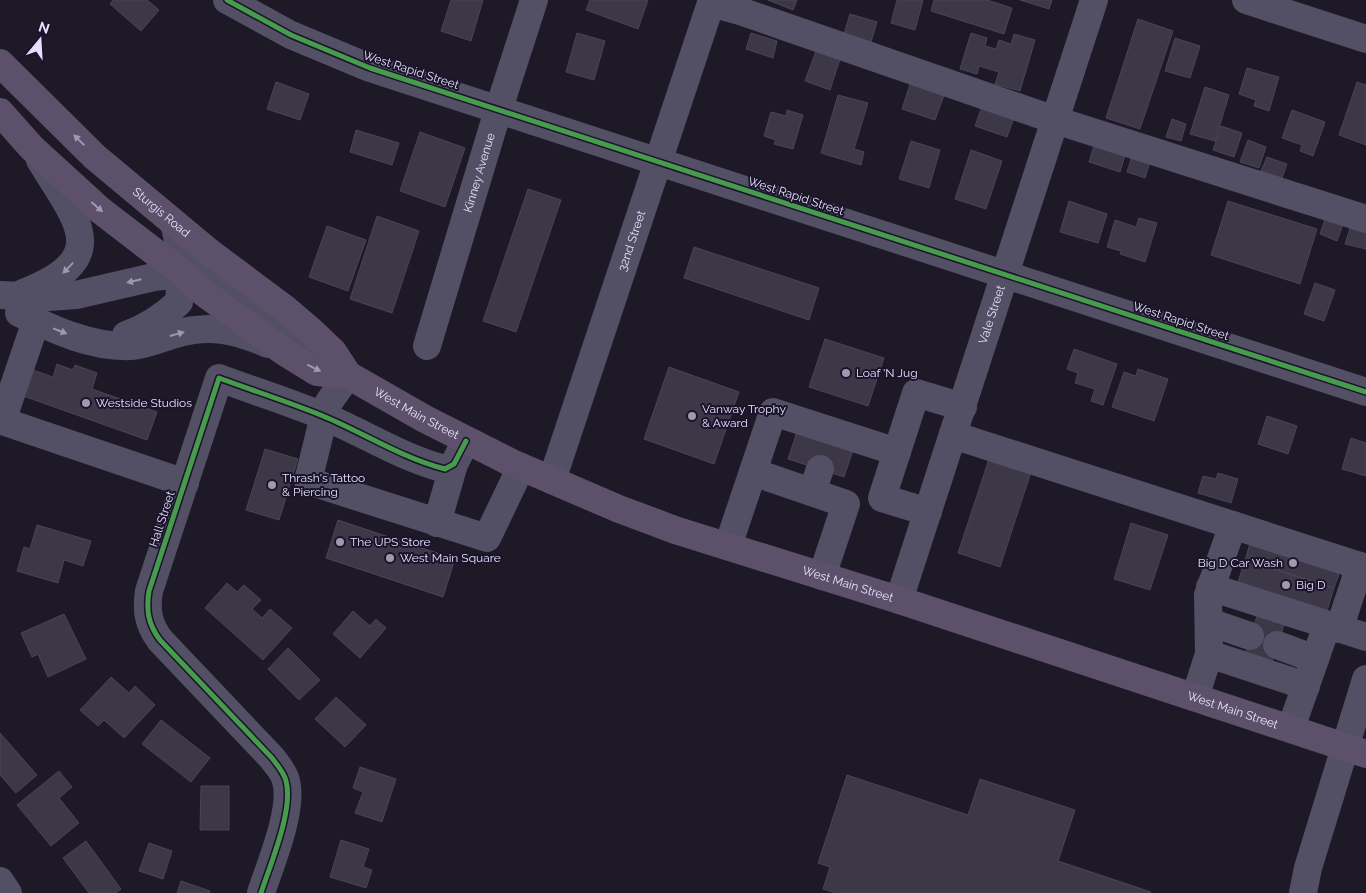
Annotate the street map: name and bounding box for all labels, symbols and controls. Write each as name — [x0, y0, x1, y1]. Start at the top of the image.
north arrow — [15, 15, 65, 65]
text: N — [36, 18, 52, 37]
street label: West Rapid Street — [361, 48, 461, 92]
street label: Kinney Avenue — [461, 131, 498, 214]
one-way arrow — [73, 135, 85, 147]
street label: West Rapid Street — [746, 174, 846, 218]
street label: Sturgis Road — [130, 184, 193, 240]
one-way arrow — [91, 201, 103, 213]
street label: 32nd Street — [615, 209, 648, 273]
one-way arrow — [62, 261, 74, 273]
one-way arrow — [126, 277, 141, 285]
street label: Vale Street — [976, 284, 1008, 346]
street label: West Rapid Street — [1131, 299, 1231, 343]
one-way arrow — [53, 327, 68, 335]
one-way arrow — [169, 329, 184, 337]
one-way arrow — [306, 364, 321, 373]
place label: Loaf 'N Jug — [856, 366, 918, 380]
marker: Loaf 'N Jug — [840, 367, 852, 379]
street label: West Main Street — [372, 384, 461, 442]
place label: Westside Studios — [96, 396, 192, 410]
marker: Westside Studios — [80, 397, 92, 409]
place label: Vanway Trophy & Award — [702, 402, 786, 430]
marker: Vanway Trophy & Award — [686, 410, 698, 422]
place label: Thrash's Tattoo & Piercing — [282, 471, 365, 499]
marker: Thrash's Tattoo & Piercing — [266, 479, 278, 491]
street label: Hall Street — [146, 489, 178, 549]
place label: The UPS Store — [350, 535, 431, 549]
marker: The UPS Store — [334, 536, 346, 548]
place label: West Main Square — [400, 551, 501, 565]
marker: West Main Square — [384, 552, 396, 564]
place label: Big D Car Wash — [1198, 556, 1283, 570]
marker: Big D Car Wash — [1287, 557, 1299, 569]
street label: West Main Street — [801, 563, 895, 605]
place label: Big D — [1296, 578, 1326, 592]
marker: Big D — [1280, 579, 1292, 591]
street label: West Main Street — [1186, 689, 1280, 732]

